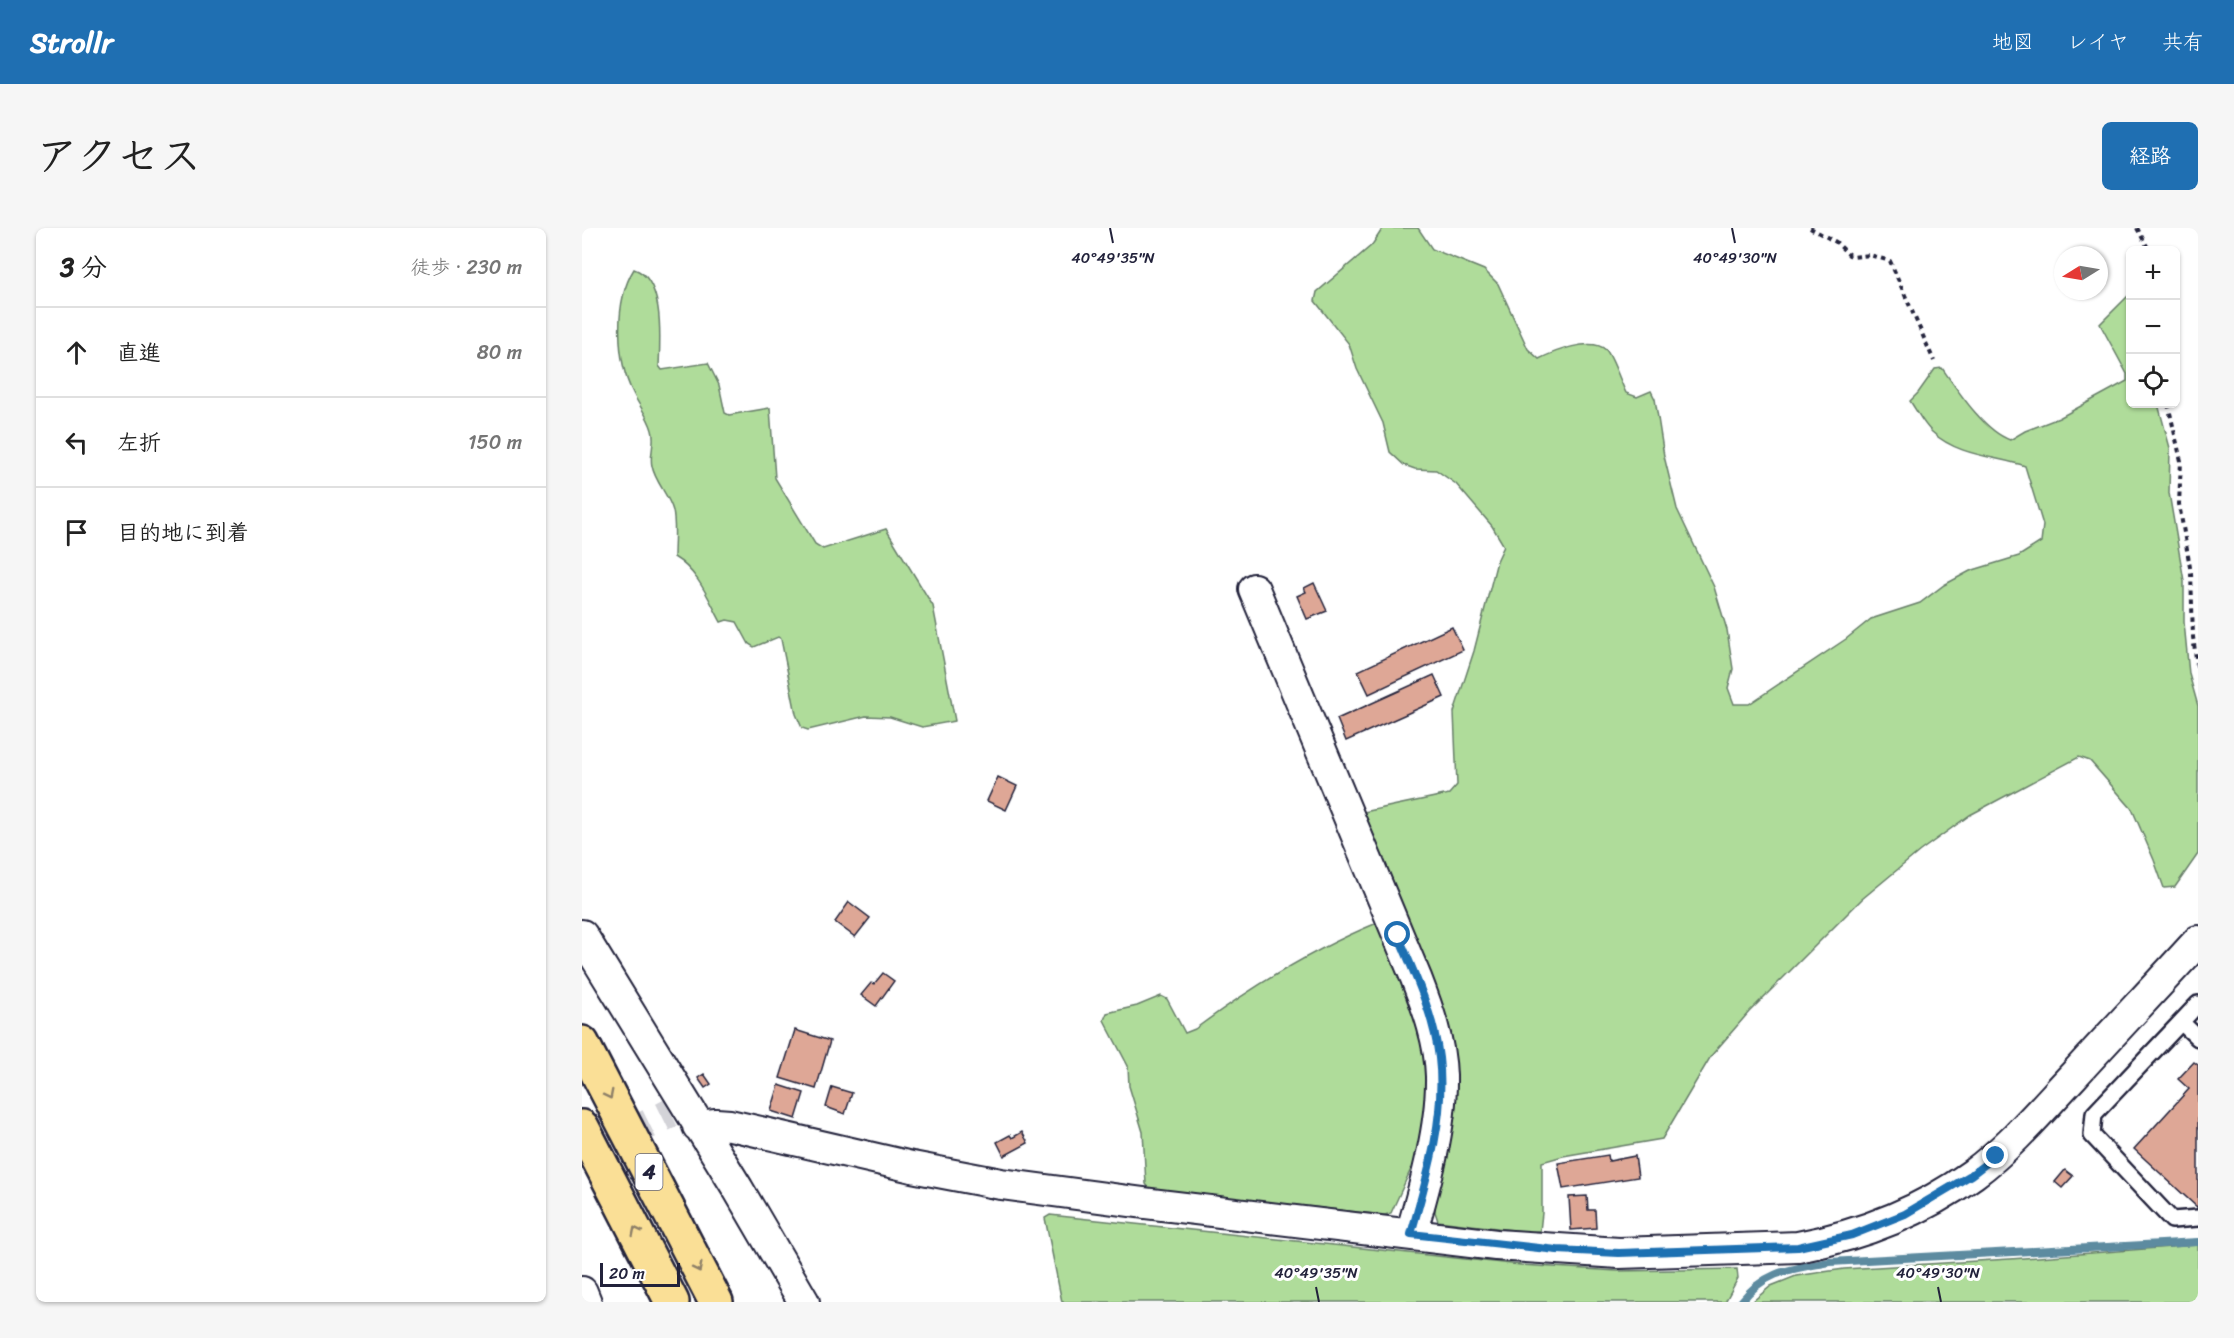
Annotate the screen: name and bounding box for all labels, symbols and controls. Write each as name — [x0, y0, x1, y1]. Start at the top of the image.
text: Strollr — [30, 18, 113, 67]
text: 地図 — [1992, 23, 2034, 61]
text: レイヤ — [2067, 23, 2129, 61]
text: 共有 — [2162, 23, 2204, 61]
text: アクセス — [36, 119, 201, 193]
button: 経路 — [2102, 122, 2198, 190]
text: 3 分 — [60, 244, 107, 290]
text: 40°49'35"N — [1071, 245, 1155, 271]
text: 40°49'30"N — [1693, 245, 1777, 271]
north arrow — [2054, 246, 2108, 300]
map controls — [2126, 246, 2180, 408]
button: + — [2126, 246, 2180, 300]
text: 徒歩 · 230 m — [411, 250, 522, 285]
button: − — [2126, 300, 2180, 354]
text: 直進 — [117, 333, 161, 372]
text: 80 m — [477, 335, 522, 370]
icon: ahead — [60, 336, 93, 369]
button: locate — [2126, 354, 2180, 408]
text: 左折 — [117, 423, 161, 462]
text: 150 m — [468, 425, 522, 460]
icon: left — [60, 426, 93, 459]
text: 目的地に到着 — [117, 513, 249, 552]
icon: arrive — [60, 516, 93, 549]
route start — [1384, 921, 1410, 947]
one-way arrow — [602, 1088, 613, 1099]
route end — [1982, 1142, 2008, 1168]
road number: 4 — [636, 1154, 662, 1190]
one-way arrow — [631, 1227, 643, 1238]
text: 20 m — [609, 1259, 645, 1288]
scale bar — [600, 1260, 680, 1288]
text: 40°49'35"N — [1274, 1260, 1358, 1286]
text: 40°49'30"N — [1896, 1260, 1980, 1286]
one-way arrow — [691, 1262, 702, 1272]

